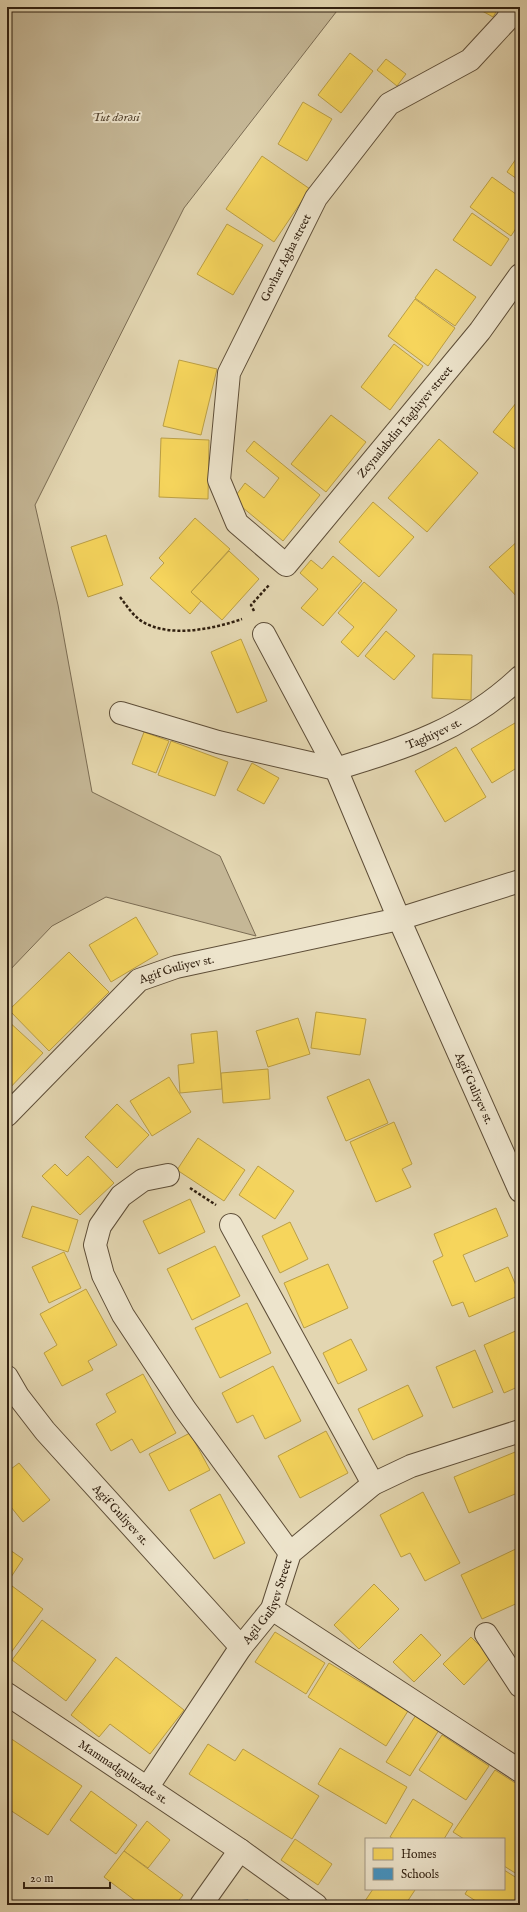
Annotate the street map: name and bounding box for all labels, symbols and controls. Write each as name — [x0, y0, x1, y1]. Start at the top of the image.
park label: Tut dərəsi — [92, 110, 141, 125]
street label: Govhar Agha street — [257, 212, 315, 304]
street label: Zeynalabdin Taghiyev street — [354, 363, 456, 481]
street label: Taghiyev st. — [404, 714, 464, 753]
street label: Agif Guliyev st. — [136, 952, 215, 987]
street label: Agif Guliyev st. — [451, 1049, 497, 1127]
street label: Agif Guliyev st. — [89, 1480, 152, 1548]
street label: Agil Guliyev Street — [238, 1557, 295, 1648]
street label: Mammadguluzade st. — [76, 1736, 171, 1807]
legend — [365, 1838, 505, 1890]
text: Homes — [401, 1847, 437, 1862]
scale bar — [24, 1864, 110, 1890]
text: Schools — [401, 1867, 439, 1882]
text: 20 m — [30, 1871, 53, 1886]

